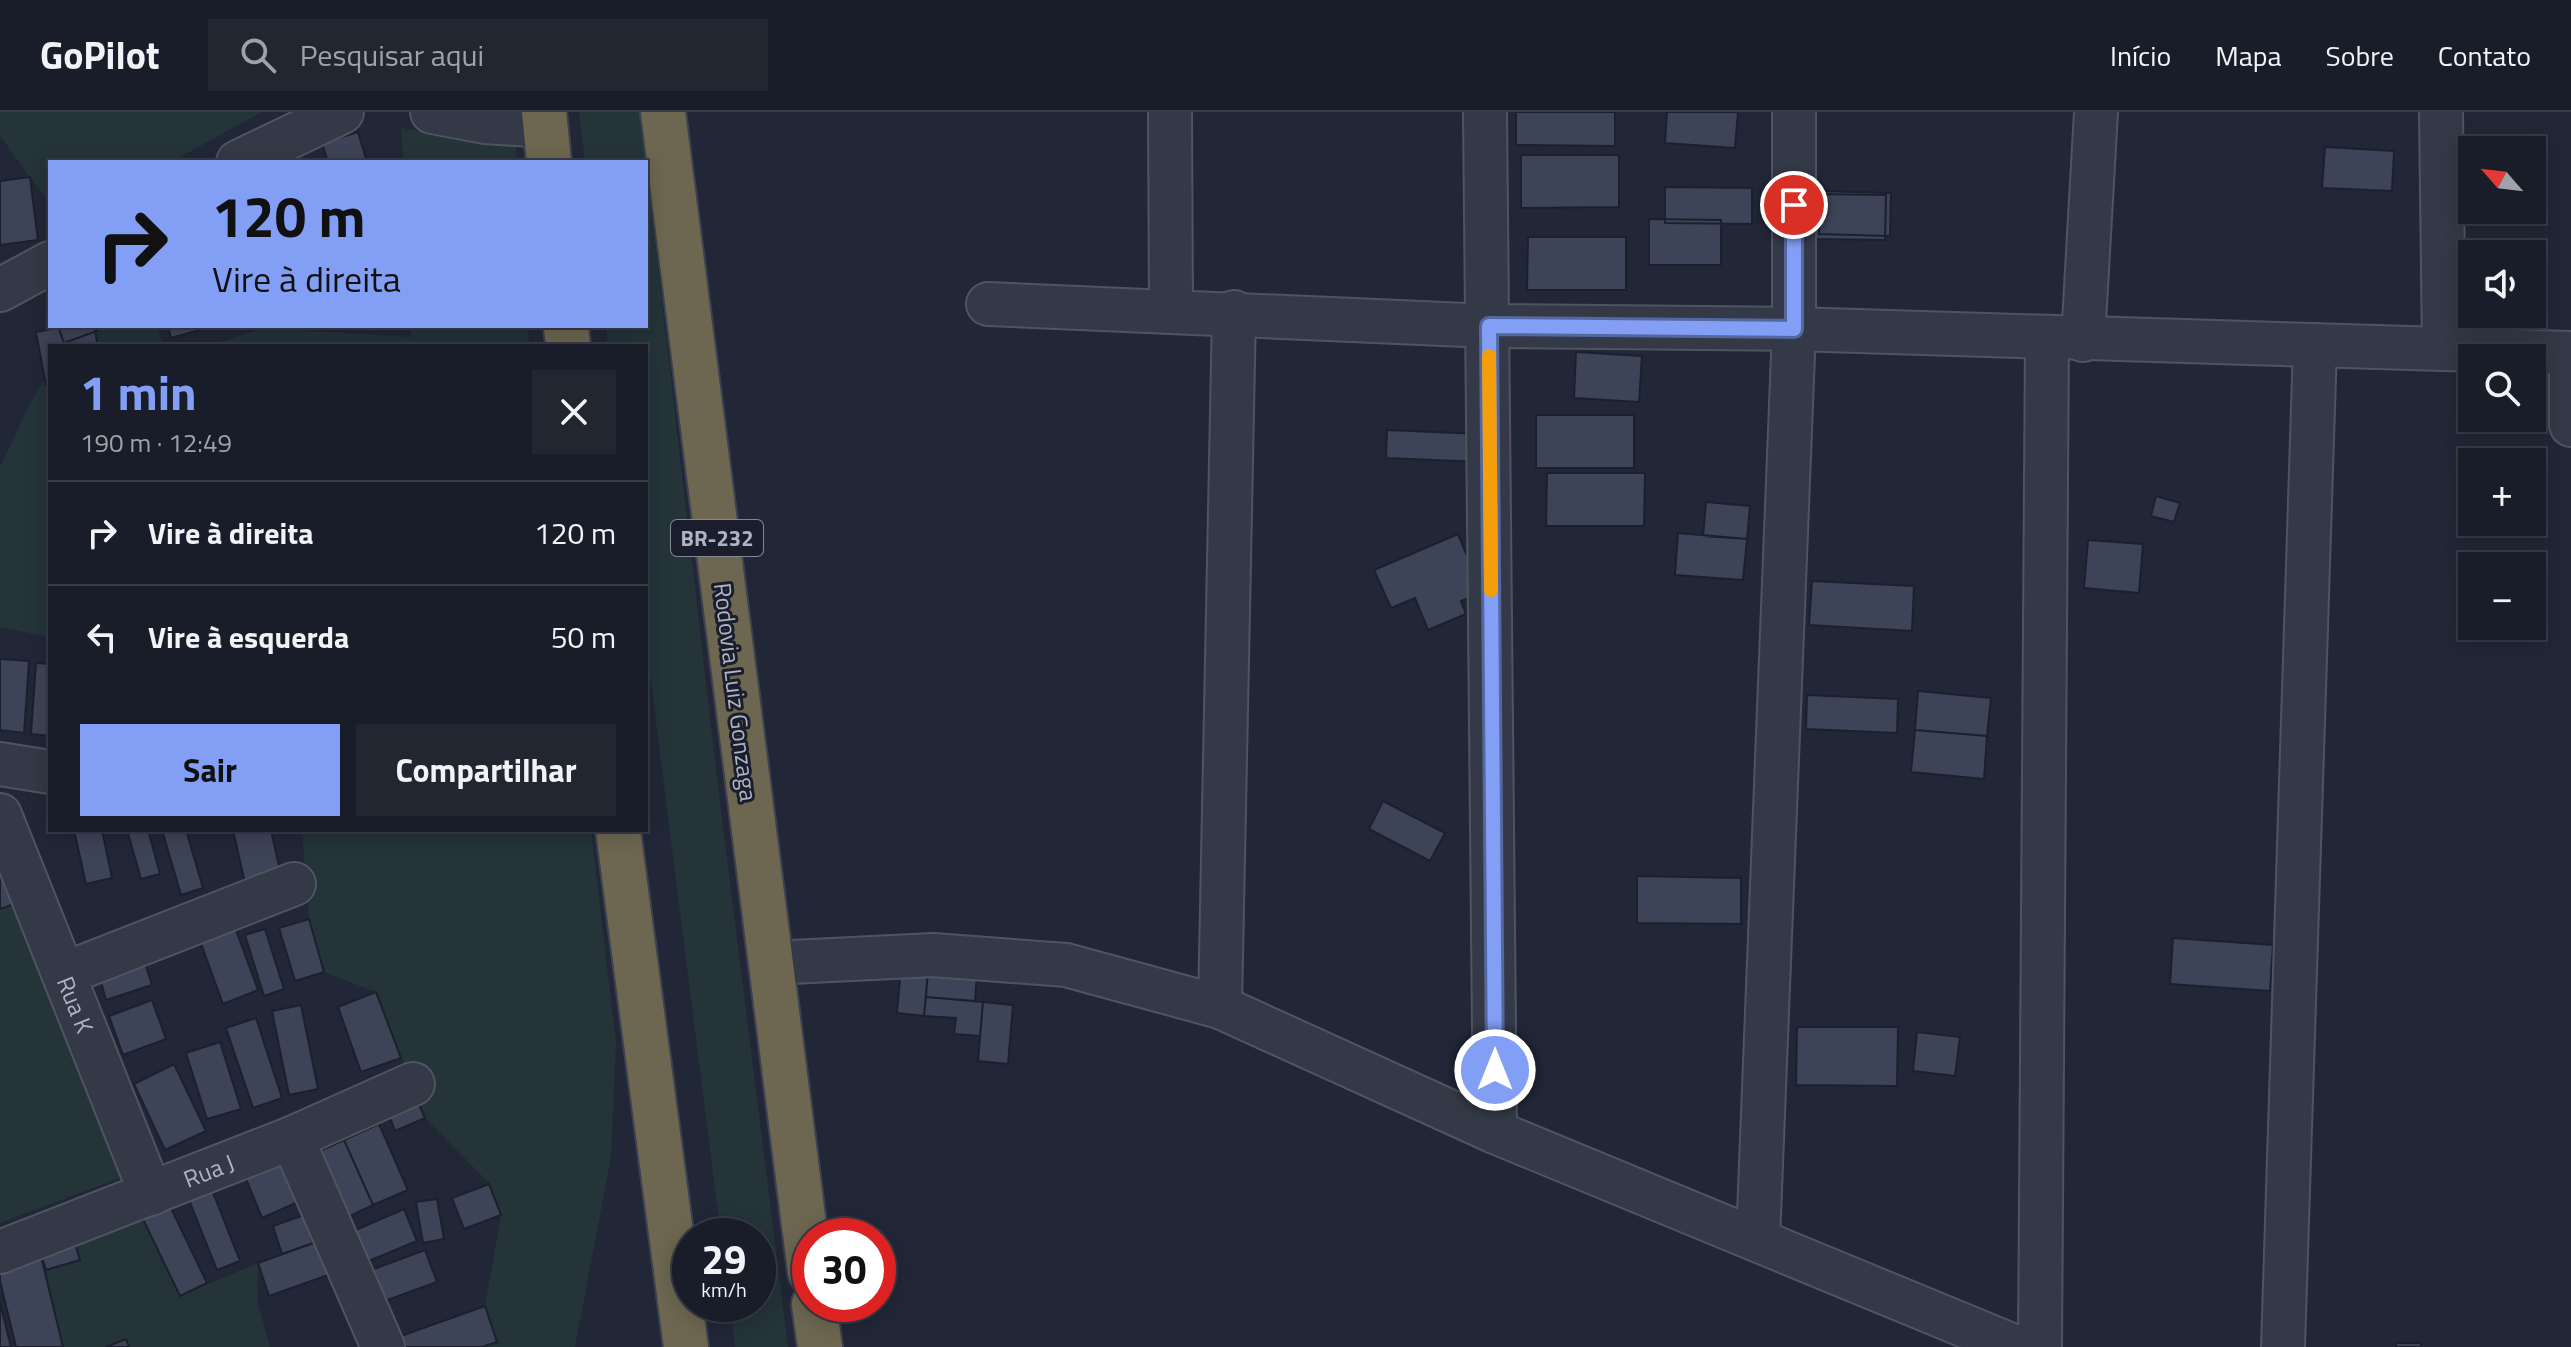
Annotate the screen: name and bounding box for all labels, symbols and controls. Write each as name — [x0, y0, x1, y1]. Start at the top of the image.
search box — [208, 19, 768, 91]
text: GoPilot — [40, 26, 160, 84]
text: Pesquisar aqui — [300, 32, 484, 78]
icon: search — [236, 33, 280, 77]
text: Início — [2110, 34, 2171, 77]
text: Mapa — [2215, 34, 2282, 77]
text: Sobre — [2326, 34, 2394, 77]
text: Contato — [2438, 34, 2531, 77]
north arrow — [2458, 136, 2546, 224]
map controls — [2458, 136, 2546, 640]
pin — [1760, 171, 1828, 239]
text: 120 m — [212, 174, 365, 259]
icon: arrive — [1772, 183, 1816, 227]
icon: right — [80, 192, 184, 296]
button: sound — [2458, 240, 2546, 328]
text: Vire à direita — [212, 251, 401, 306]
button: search — [2458, 344, 2546, 432]
text: 1 min — [80, 356, 197, 429]
button: close — [532, 370, 616, 454]
text: 190 m · 12:49 — [80, 423, 232, 462]
button: + — [2458, 448, 2546, 536]
text: Vire à direita — [148, 510, 313, 556]
text: 120 m — [534, 510, 616, 556]
icon: right — [80, 511, 124, 555]
road number: BR-232 — [671, 520, 763, 556]
button: − — [2458, 552, 2546, 640]
street label: Rodovia Luiz Gonzaga — [705, 581, 767, 803]
text: Vire à esquerda — [148, 614, 349, 660]
text: 50 m — [551, 614, 616, 660]
icon: left — [80, 615, 124, 659]
button: Sair — [80, 724, 340, 816]
button: Compartilhar — [356, 724, 616, 816]
street label: Rua K — [48, 971, 103, 1039]
position arrow — [1453, 1028, 1537, 1112]
street label: Rua J — [178, 1144, 239, 1197]
speed limit sign: 30 — [792, 1218, 896, 1322]
text: 29 — [702, 1229, 746, 1290]
text: km/h — [701, 1274, 747, 1305]

